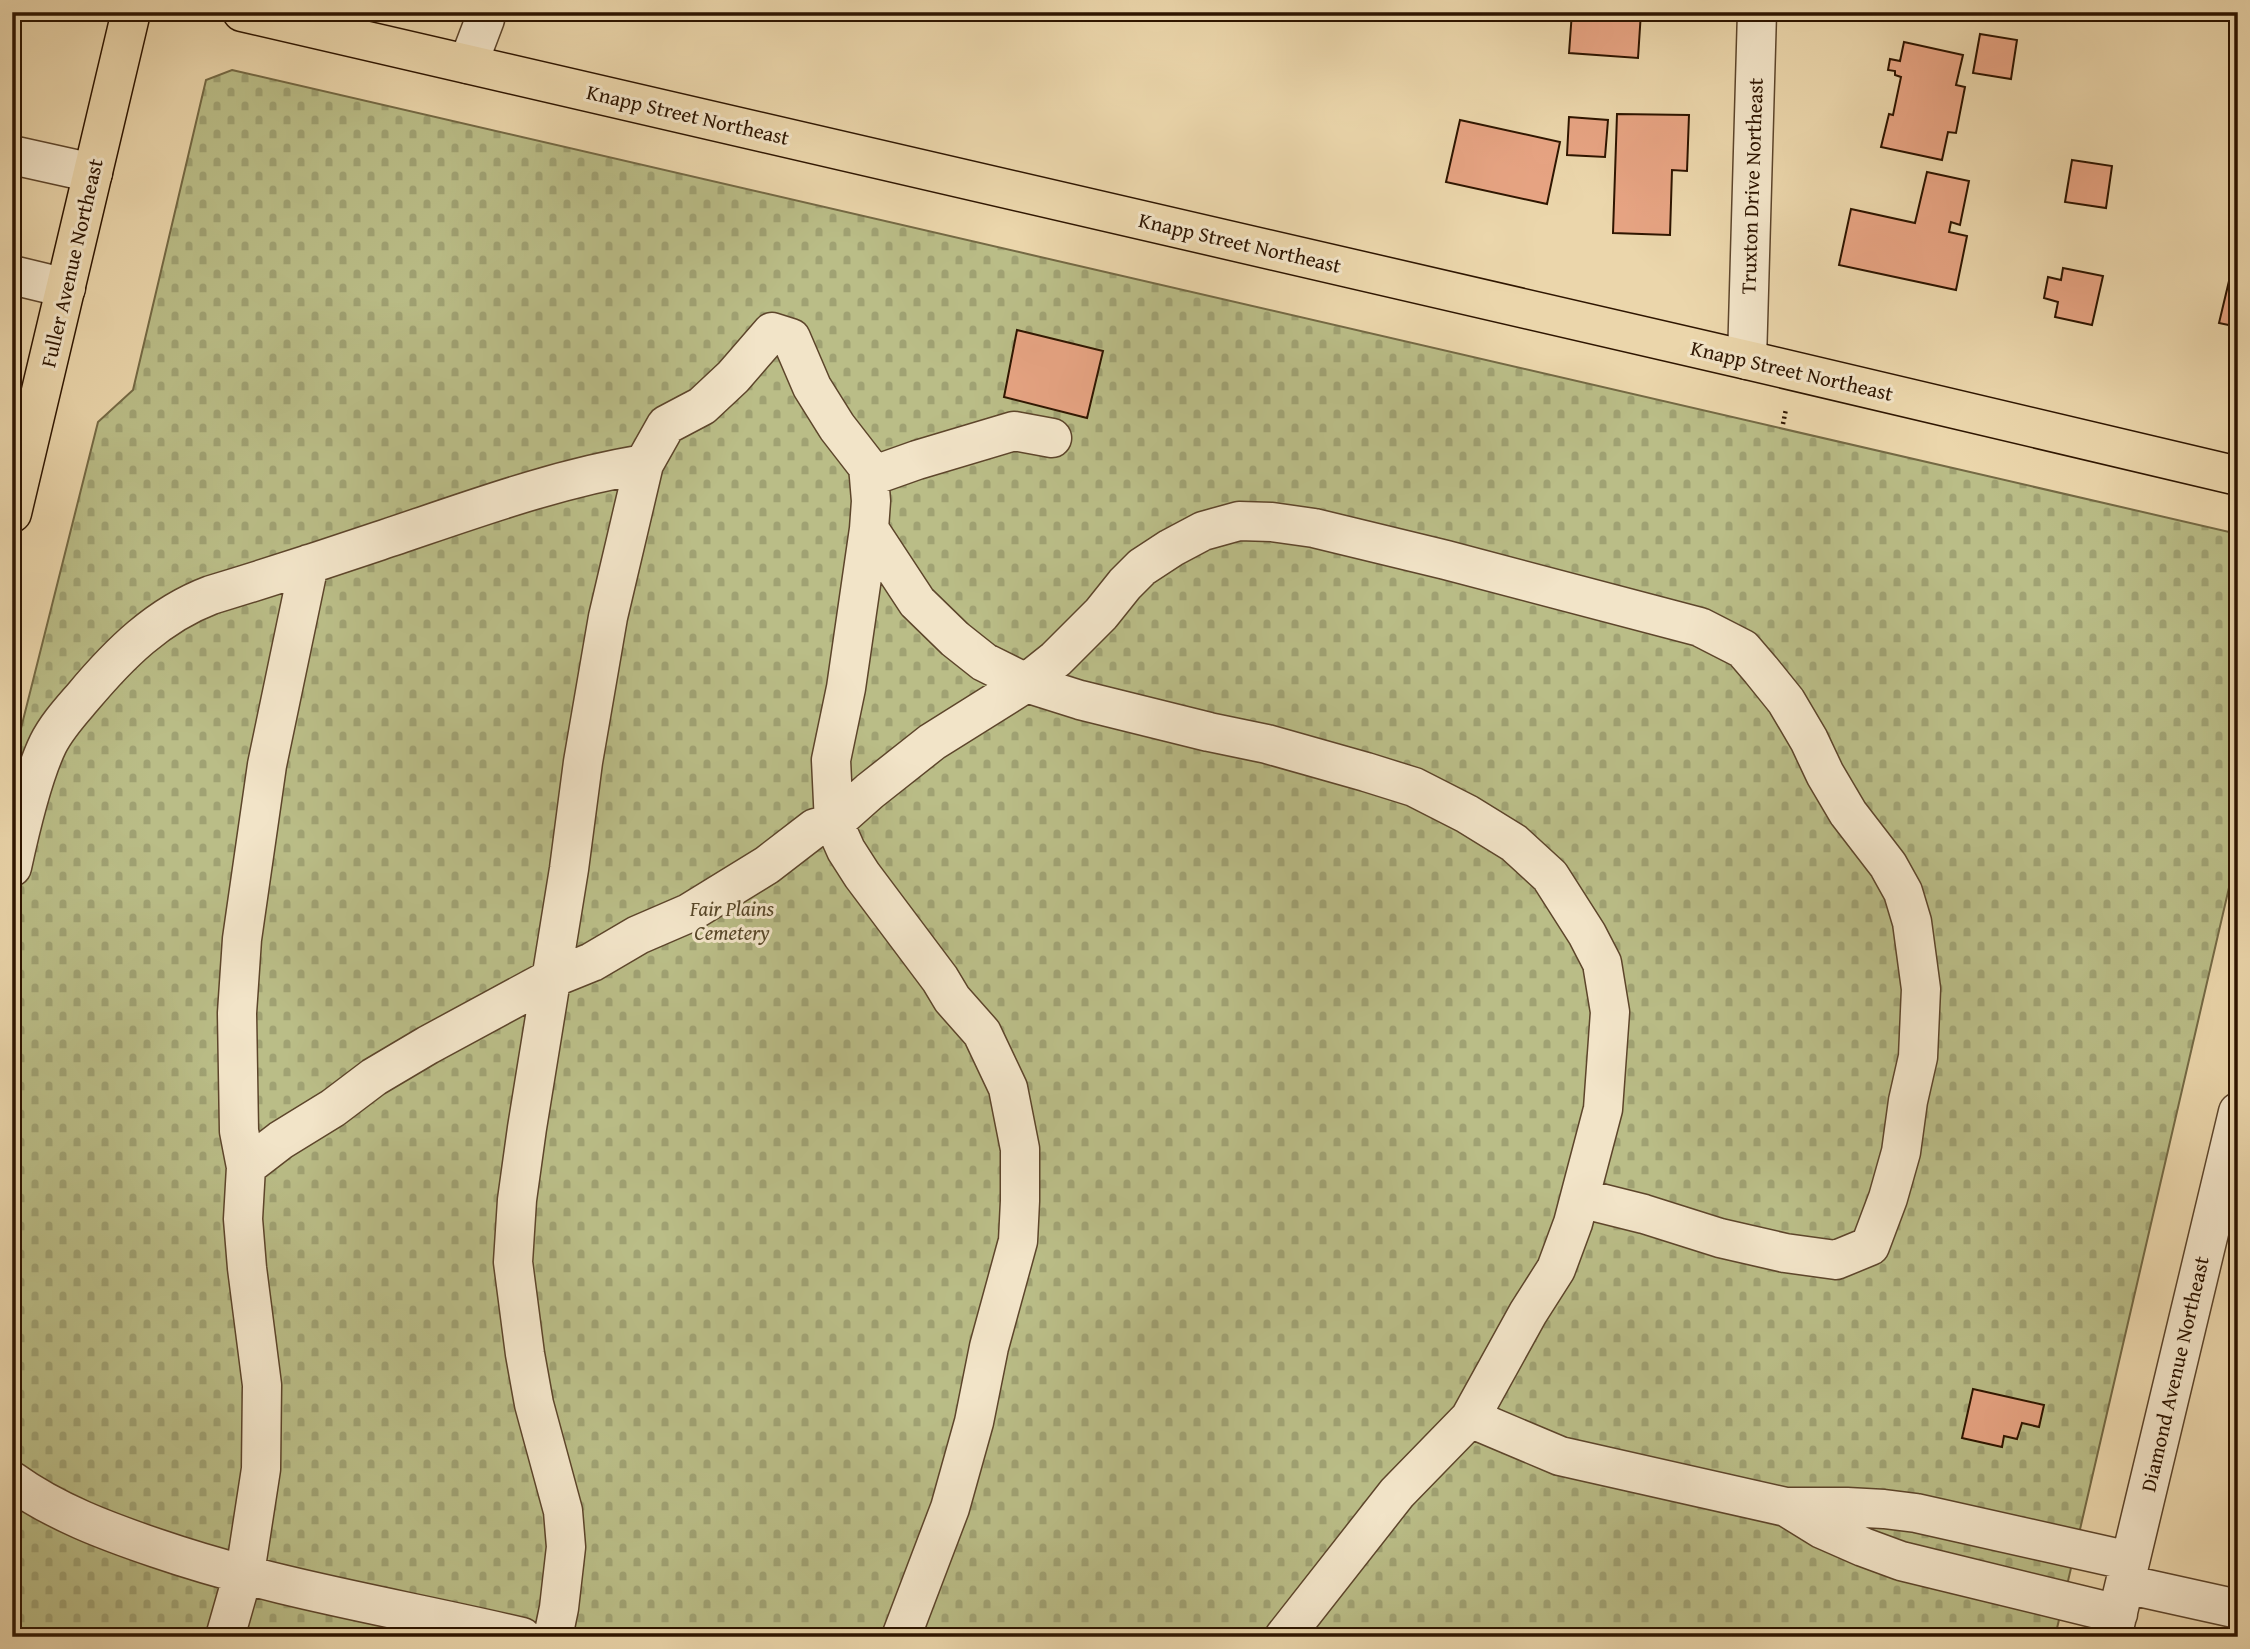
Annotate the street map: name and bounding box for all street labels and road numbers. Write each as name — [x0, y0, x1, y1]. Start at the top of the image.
street label: Knapp Street Northeast — [584, 76, 793, 153]
street label: Truxton Drive Northeast — [1732, 77, 1771, 295]
street label: Fuller Avenue Northeast — [32, 155, 111, 370]
street label: Knapp Street Northeast — [1136, 204, 1345, 281]
street label: Knapp Street Northeast — [1688, 332, 1897, 409]
street label: Diamond Avenue Northeast — [2132, 1252, 2217, 1495]

